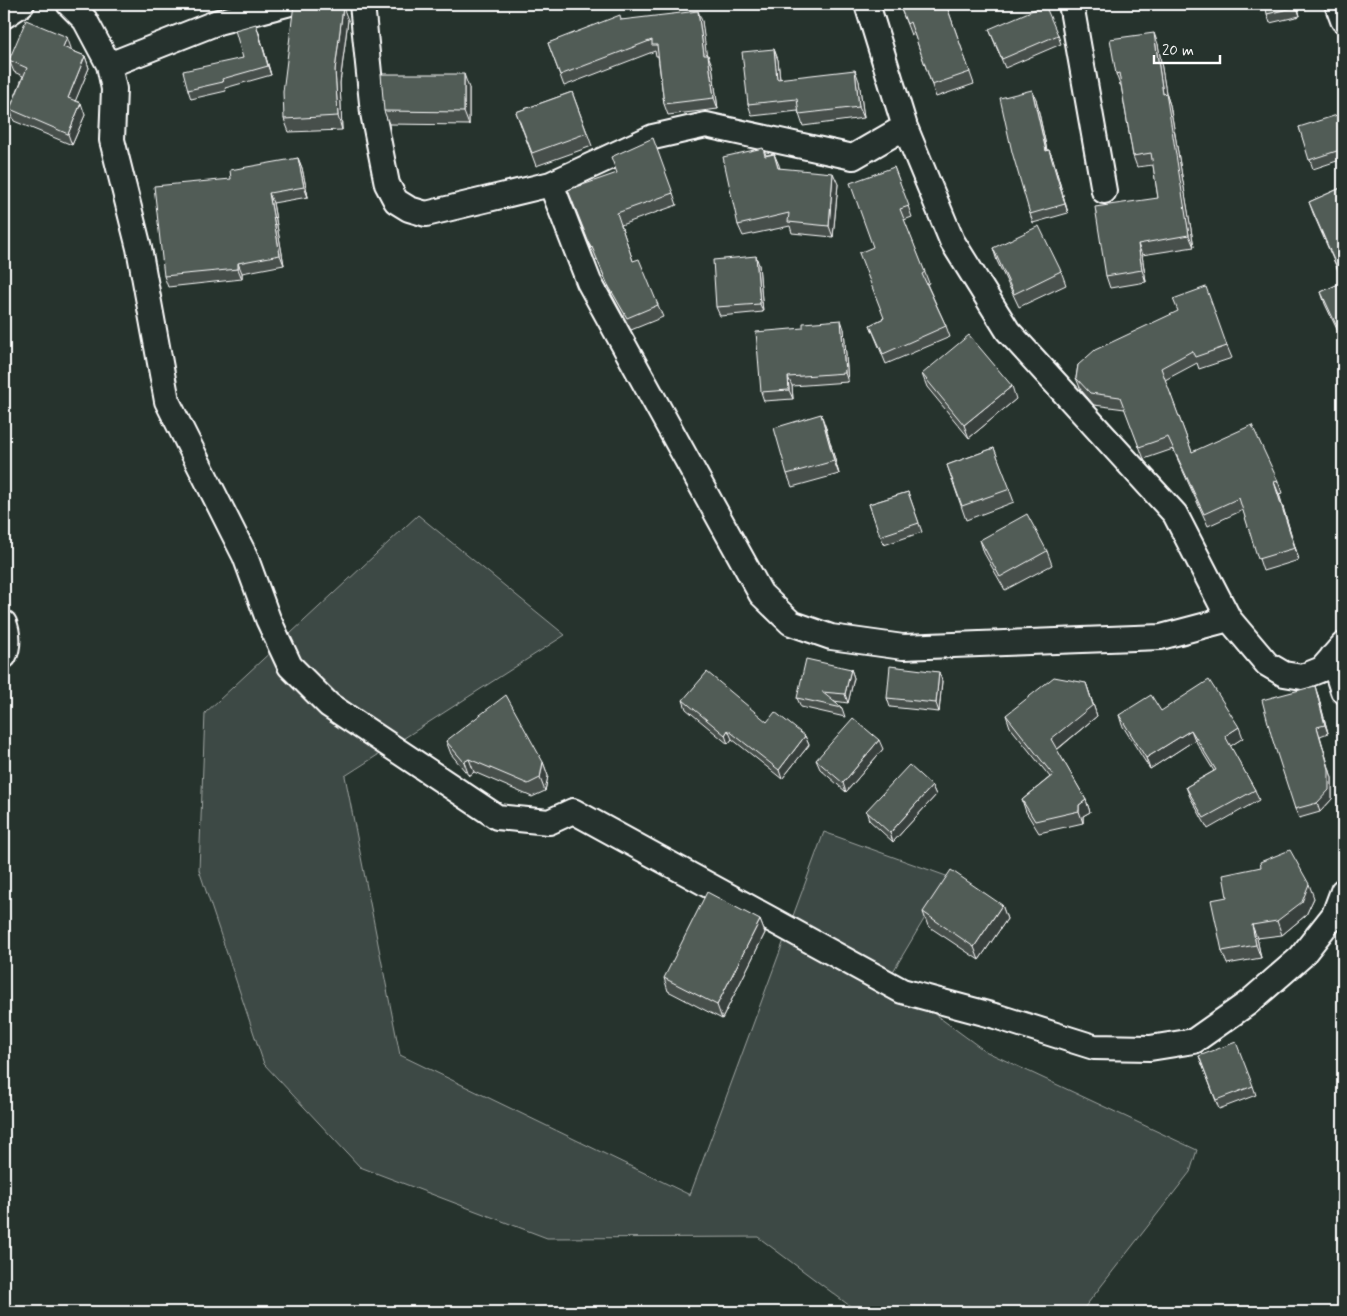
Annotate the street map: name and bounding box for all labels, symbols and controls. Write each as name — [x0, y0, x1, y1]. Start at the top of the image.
scale bar — [1154, 32, 1221, 64]
text: 20 m — [1162, 41, 1194, 61]

